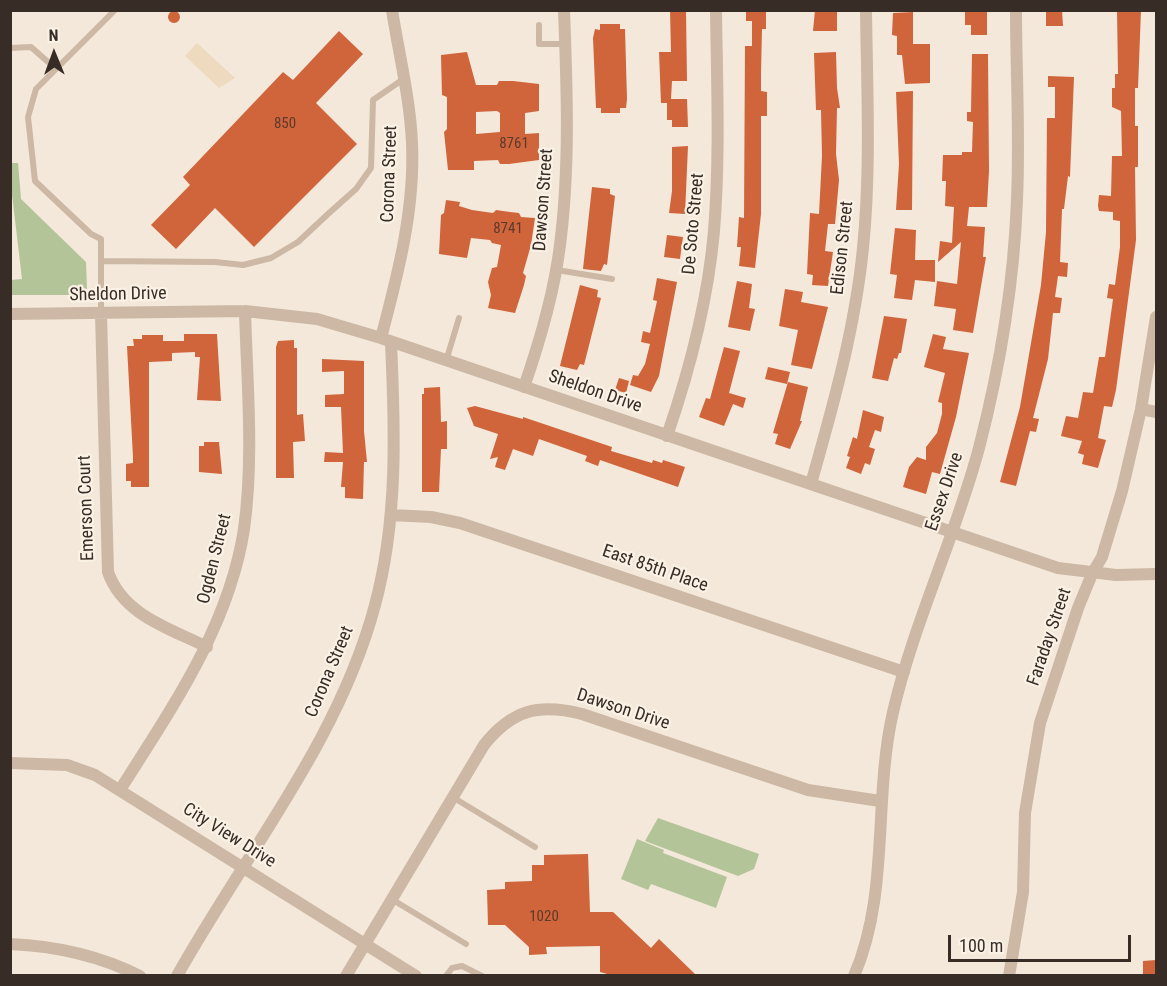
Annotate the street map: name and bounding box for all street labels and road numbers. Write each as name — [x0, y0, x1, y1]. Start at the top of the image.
street label: Corona Street — [378, 125, 402, 223]
street label: Dawson Street — [530, 148, 558, 252]
street label: De Soto Street — [679, 172, 709, 276]
street label: Edison Street — [827, 200, 859, 296]
street label: Sheldon Drive — [69, 283, 167, 307]
street label: Sheldon Drive — [545, 366, 645, 418]
street label: Essex Drive — [921, 450, 969, 534]
street label: Emerson Court — [74, 455, 100, 561]
street label: Ogden Street — [193, 512, 237, 606]
street label: East 85th Place — [599, 541, 711, 597]
street label: Faraday Street — [1023, 585, 1077, 689]
street label: Corona Street — [301, 623, 359, 721]
street label: Dawson Drive — [574, 685, 672, 735]
street label: City View Drive — [178, 799, 280, 873]

